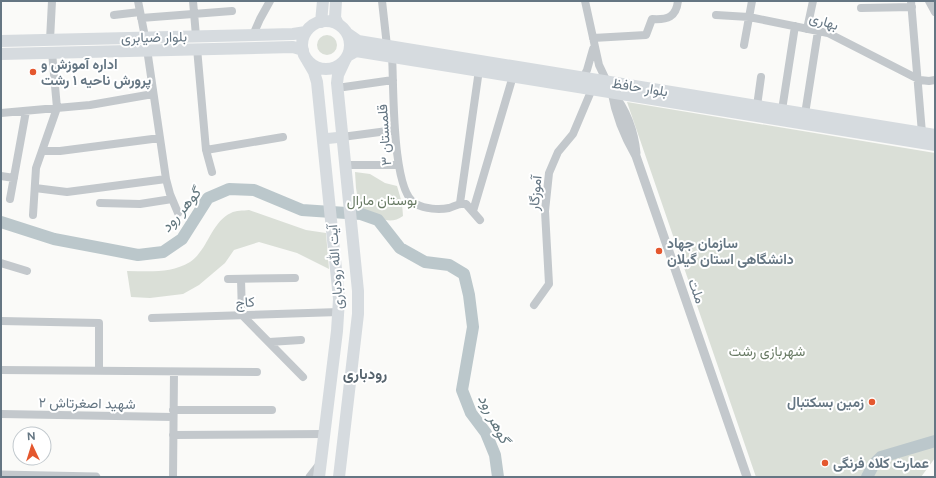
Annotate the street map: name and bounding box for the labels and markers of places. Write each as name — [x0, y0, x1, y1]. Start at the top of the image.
place label: اداره آموزش و پرورش ناحیه ۱ رشت — [41, 56, 151, 90]
marker: اداره آموزش و پرورش ناحیه ۱ رشت — [28, 67, 38, 77]
place label: سازمان جهاد دانشگاهی استان گیلان — [667, 235, 794, 268]
marker: سازمان جهاد دانشگاهی استان گیلان — [654, 246, 664, 256]
place label: زمین بسکتبال — [787, 394, 864, 411]
marker: زمین بسکتبال — [867, 397, 877, 407]
place label: عمارت کلاه فرنگی — [833, 455, 929, 472]
marker: عمارت کلاه فرنگی — [820, 458, 830, 468]

